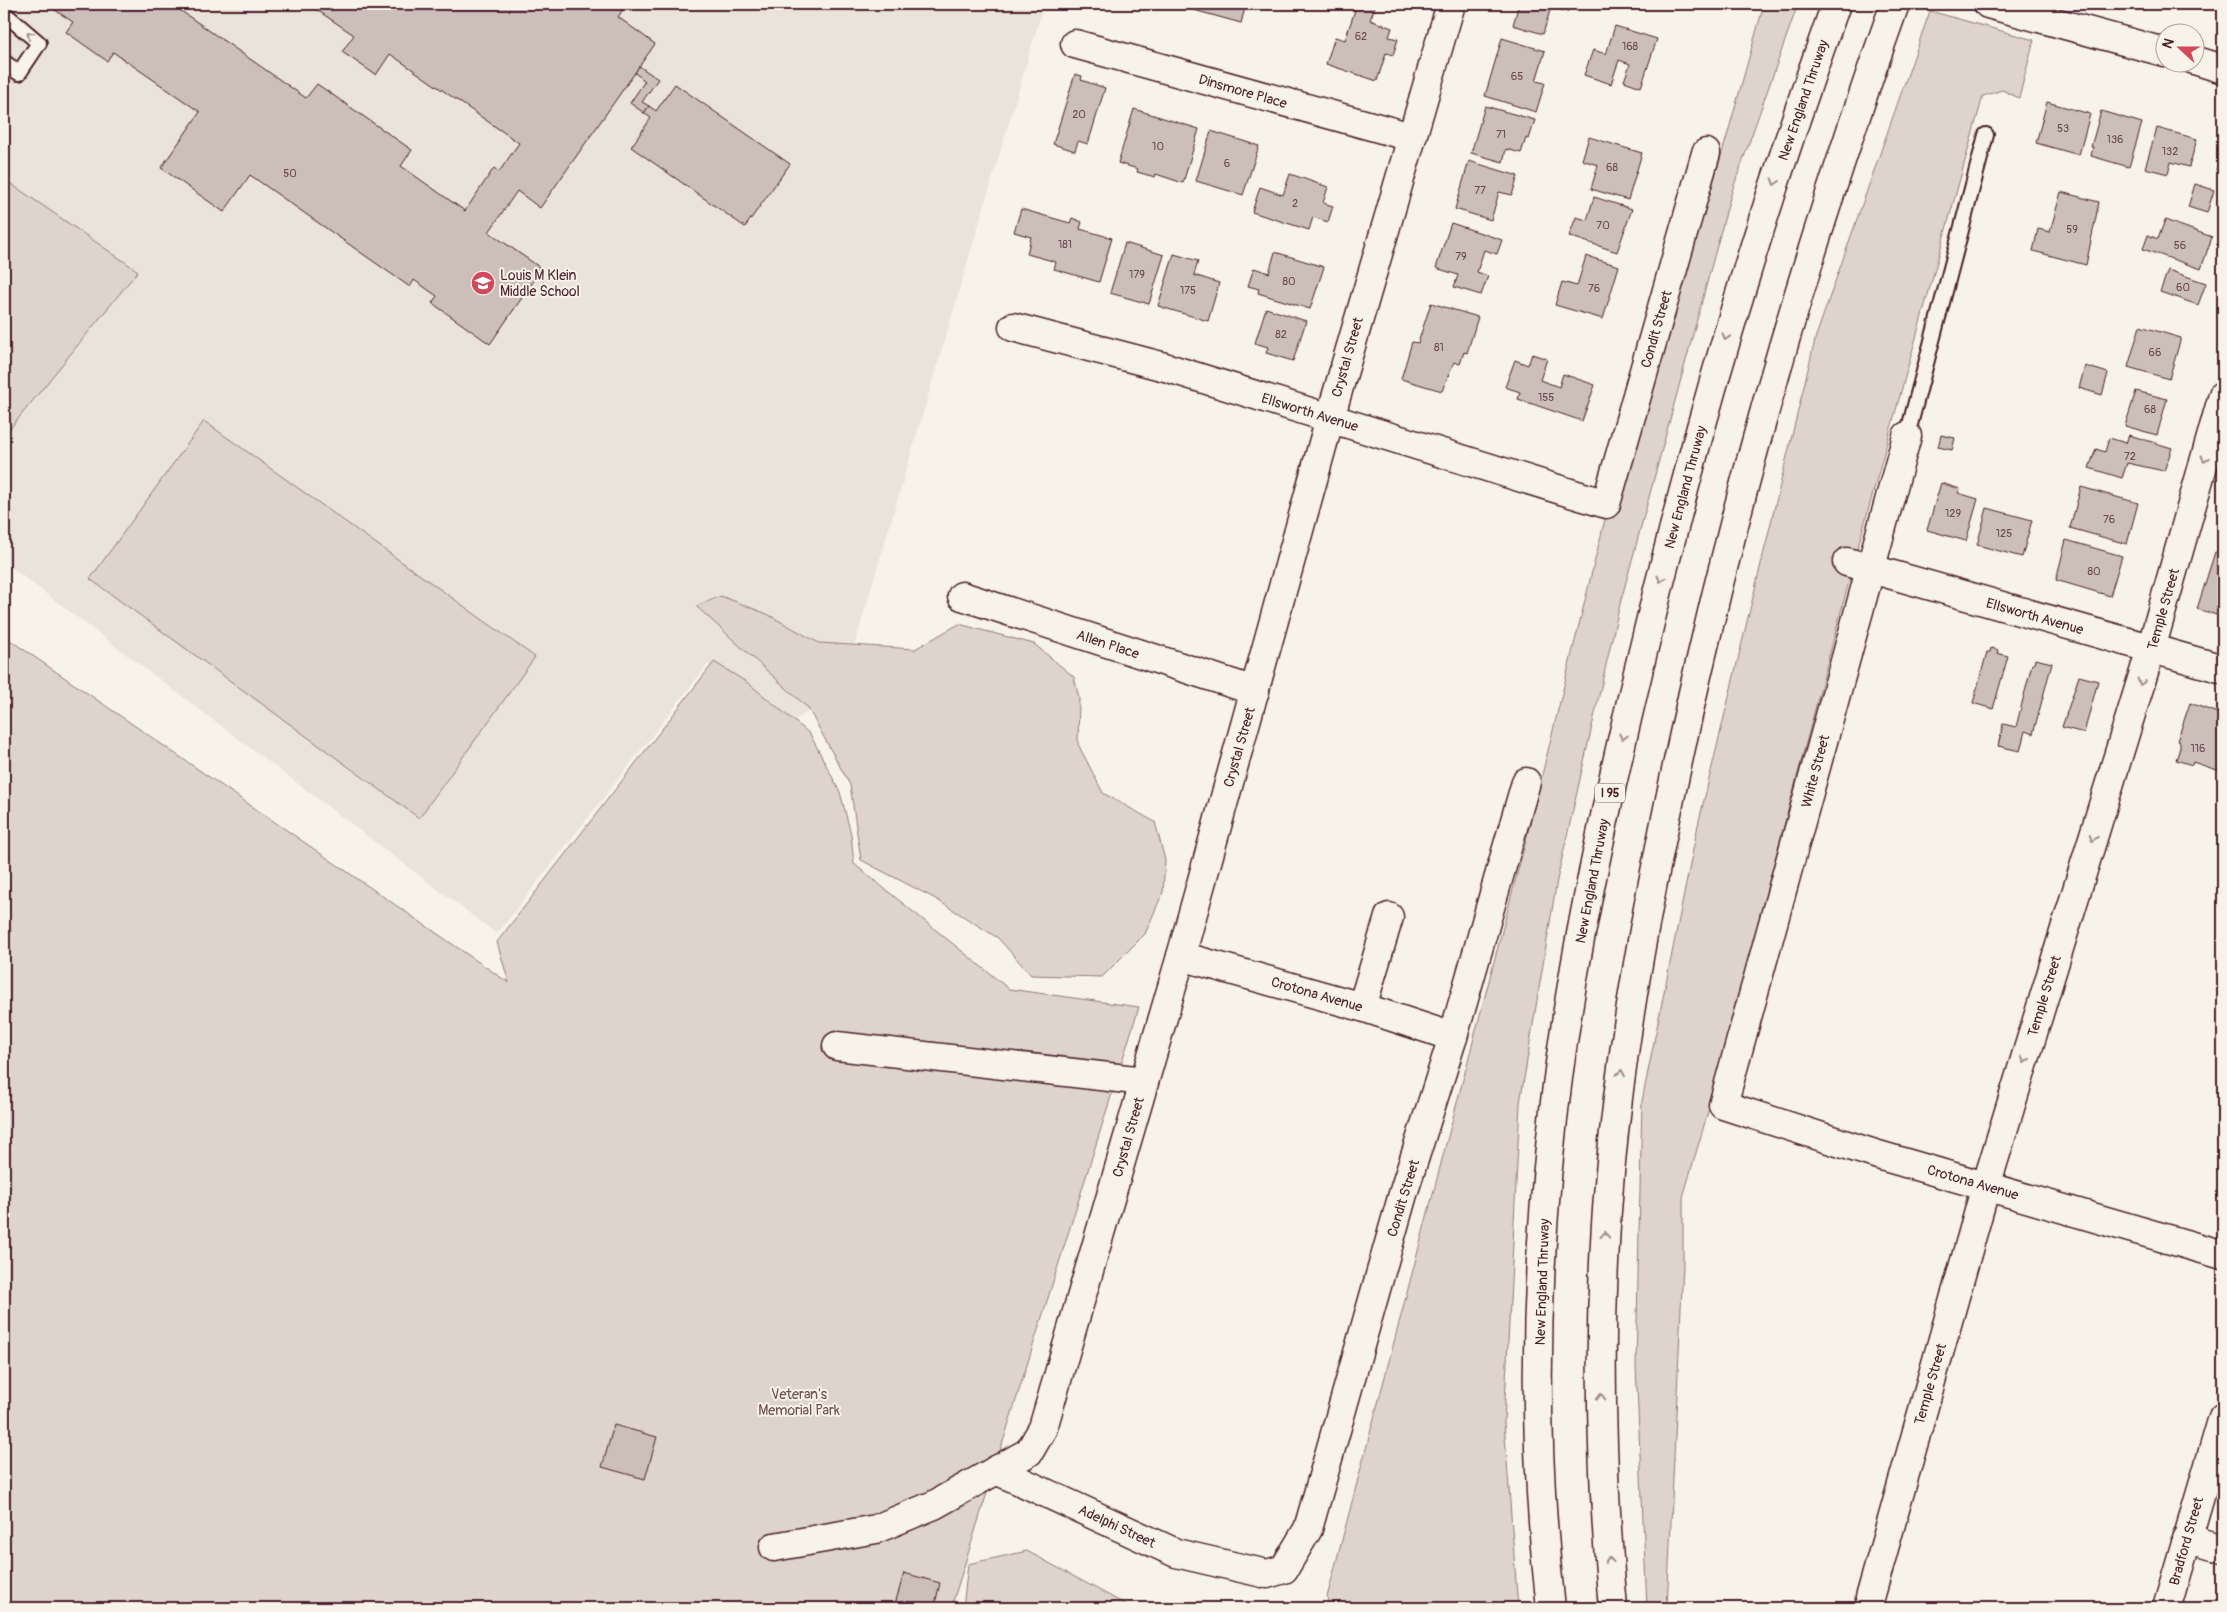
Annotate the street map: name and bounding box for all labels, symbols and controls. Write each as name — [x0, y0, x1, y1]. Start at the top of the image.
north arrow — [2154, 22, 2204, 72]
house number: 62 — [1355, 30, 1367, 43]
one-way arrow — [26, 32, 35, 41]
text: N — [2159, 36, 2178, 51]
street label: New England Thruway — [1775, 38, 1832, 163]
house number: 168 — [1622, 40, 1639, 53]
house number: 65 — [1511, 70, 1523, 83]
street label: Dinsmore Place — [1197, 71, 1289, 112]
house number: 20 — [1072, 108, 1086, 121]
house number: 53 — [2057, 122, 2069, 135]
house number: 71 — [1496, 128, 1506, 141]
house number: 136 — [2107, 133, 2123, 146]
house number: 10 — [1152, 140, 1164, 153]
house number: 132 — [2162, 145, 2178, 158]
house number: 6 — [1224, 157, 1230, 170]
house number: 68 — [1606, 161, 1618, 174]
house number: 50 — [283, 167, 297, 180]
one-way arrow — [1771, 178, 1781, 186]
house number: 77 — [1474, 184, 1486, 197]
house number: 2 — [1292, 197, 1298, 210]
house number: 70 — [1596, 219, 1610, 232]
house number: 59 — [2066, 223, 2078, 236]
house number: 181 — [1058, 238, 1072, 251]
house number: 56 — [2174, 239, 2186, 252]
house number: 79 — [1455, 250, 1467, 263]
place label: Louis M Klein Middle School — [500, 267, 580, 300]
house number: 179 — [1129, 268, 1145, 281]
school or university icon: Louis M Klein Middle School — [470, 270, 496, 296]
house number: 80 — [1282, 275, 1296, 288]
house number: 60 — [2176, 281, 2190, 294]
house number: 76 — [1588, 282, 1600, 295]
house number: 175 — [1180, 284, 1196, 297]
street label: Condit Street — [1637, 288, 1676, 370]
street label: Crystal Street — [1328, 315, 1367, 399]
house number: 82 — [1275, 328, 1287, 341]
one-way arrow — [1722, 333, 1732, 341]
house number: 81 — [1434, 341, 1444, 354]
house number: 66 — [2149, 346, 2161, 359]
street label: Ellsworth Avenue — [1259, 390, 1360, 435]
house number: 155 — [1538, 391, 1554, 404]
house number: 68 — [2144, 403, 2156, 416]
street label: New England Thruway — [1661, 424, 1710, 551]
house number: 72 — [2124, 450, 2136, 463]
one-way arrow — [2201, 454, 2211, 462]
house number: 129 — [1945, 507, 1961, 520]
house number: 76 — [2103, 513, 2115, 526]
house number: 125 — [1996, 527, 2012, 540]
house number: 80 — [2087, 565, 2101, 578]
street label: Temple Street — [2144, 566, 2183, 652]
one-way arrow — [1656, 574, 1666, 582]
street label: Ellsworth Avenue — [1984, 594, 2086, 639]
street label: Allen Place — [1074, 626, 1141, 663]
one-way arrow — [2137, 678, 2147, 686]
street label: Crystal Street — [1220, 705, 1259, 789]
one-way arrow — [1618, 732, 1629, 741]
street label: White Street — [1798, 733, 1833, 809]
house number: 116 — [2190, 742, 2206, 755]
road number: I 95 — [1595, 784, 1625, 802]
street label: New England Thruway — [1572, 817, 1613, 945]
one-way arrow — [2089, 833, 2099, 841]
street label: Temple Street — [2024, 953, 2065, 1039]
street label: Crotona Avenue — [1269, 973, 1365, 1016]
one-way arrow — [2020, 1055, 2030, 1063]
one-way arrow — [1616, 1069, 1626, 1078]
street label: Crystal Street — [1109, 1095, 1148, 1179]
street label: Condit Street — [1384, 1157, 1423, 1239]
street label: Crotona Avenue — [1925, 1161, 2021, 1204]
street label: New England Thruway — [1532, 1218, 1553, 1346]
one-way arrow — [1600, 1231, 1611, 1239]
street label: Temple Street — [1911, 1341, 1950, 1427]
park label: Veteran's Memorial Park — [758, 1386, 840, 1419]
one-way arrow — [1596, 1393, 1606, 1401]
street label: Bradford Street — [2166, 1495, 2207, 1587]
street label: Adelphi Street — [1076, 1501, 1158, 1552]
one-way arrow — [1603, 1555, 1614, 1563]

